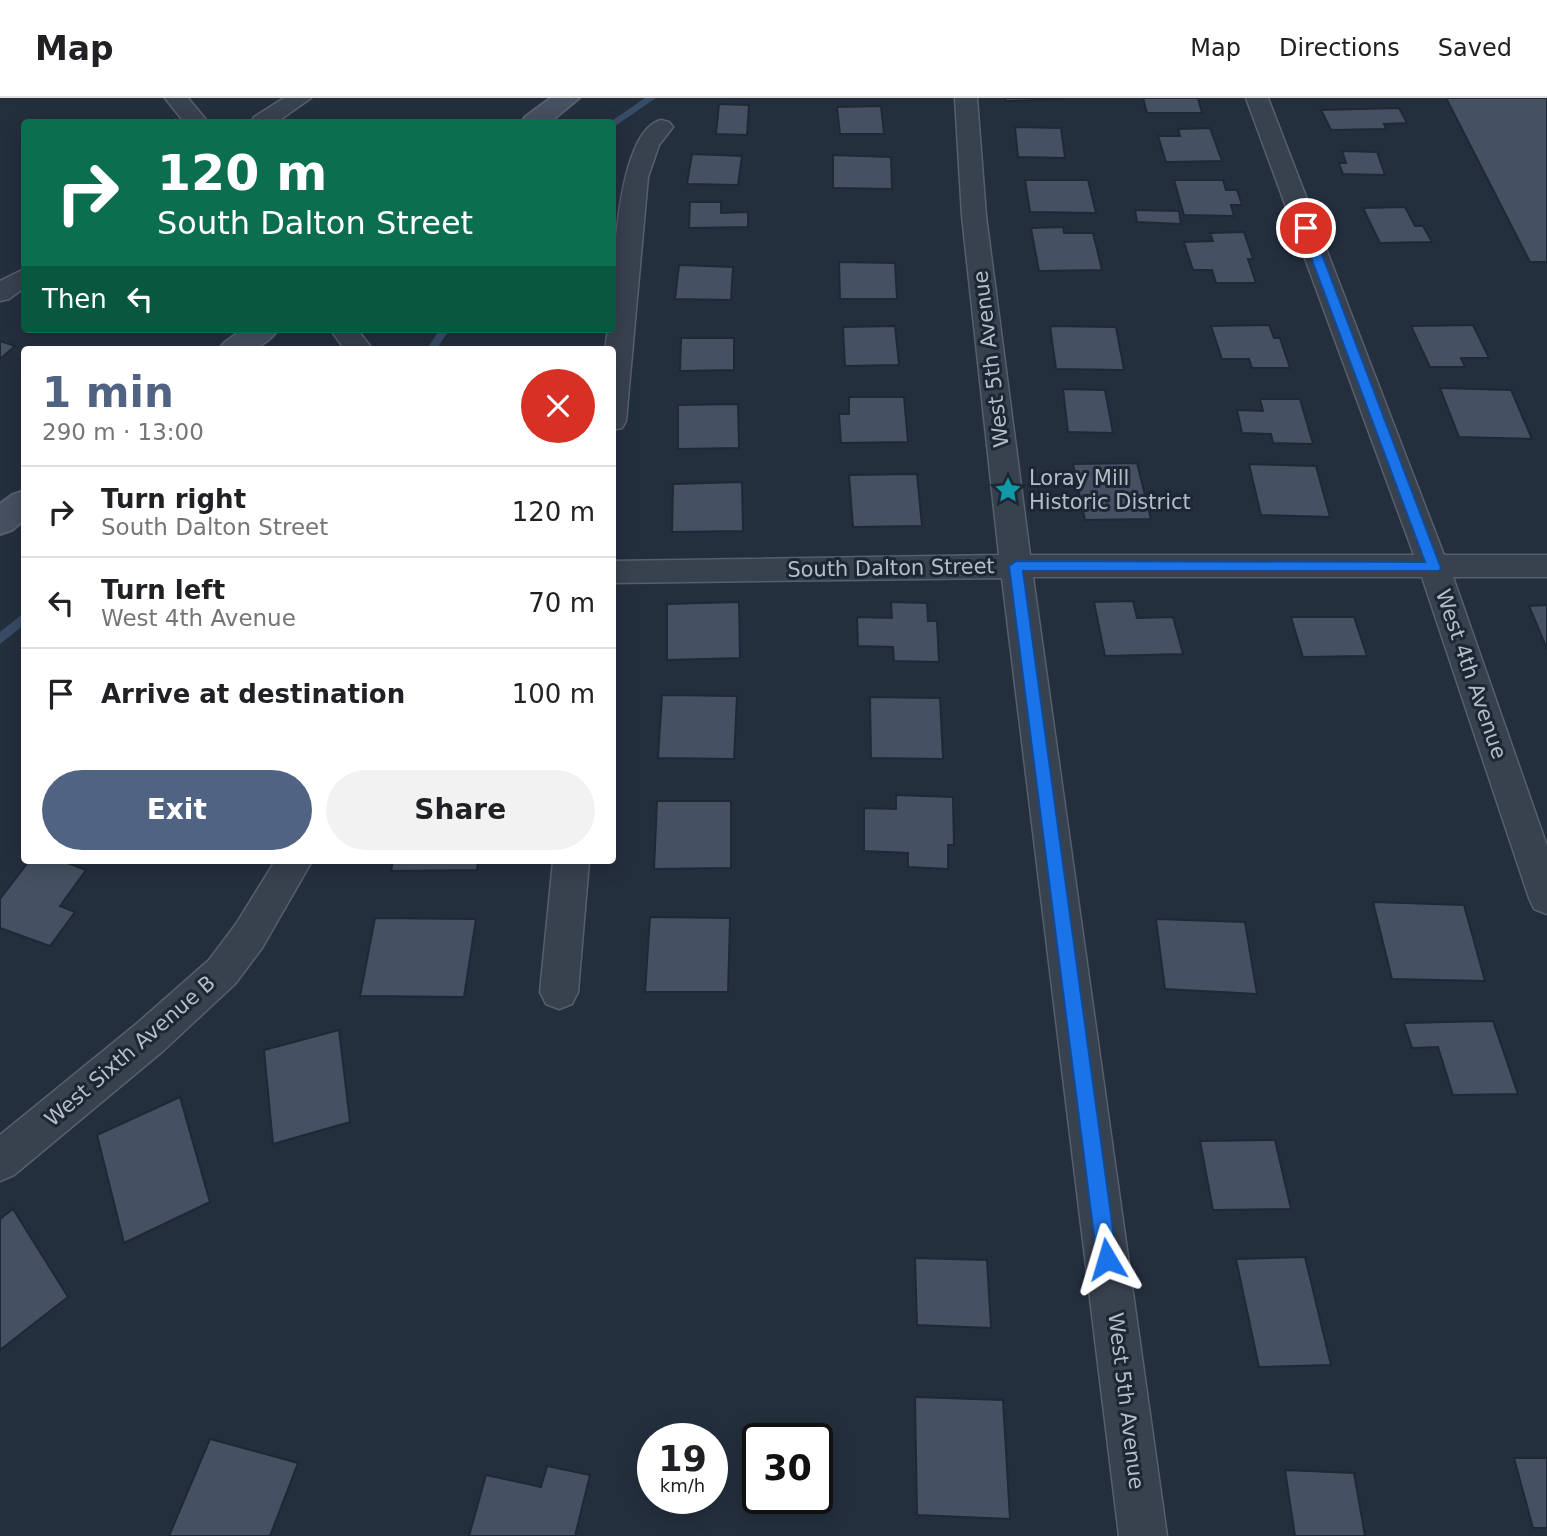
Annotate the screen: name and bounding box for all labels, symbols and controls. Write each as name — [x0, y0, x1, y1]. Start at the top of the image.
text: Map — [35, 29, 114, 68]
text: Map — [1190, 34, 1241, 62]
text: Directions — [1279, 34, 1400, 62]
text: Saved — [1438, 34, 1512, 62]
text: 120 m — [157, 145, 327, 202]
icon: right — [42, 147, 133, 238]
pin — [1276, 198, 1336, 258]
text: South Dalton Street — [157, 204, 473, 242]
icon: arrive — [1287, 209, 1325, 247]
street label: West 5th Avenue — [968, 269, 1014, 449]
icon: left — [121, 280, 159, 318]
text: Then — [42, 284, 107, 314]
text: 1 min — [42, 368, 174, 417]
button: close — [521, 369, 595, 443]
text: 290 m · 13:00 — [42, 419, 204, 445]
place label: Loray Mill Historic District — [1029, 466, 1191, 514]
place icon: Loray Mill Historic District — [993, 475, 1023, 505]
text: Turn right — [101, 484, 246, 514]
icon: right — [42, 493, 80, 531]
text: 120 m — [512, 497, 595, 527]
text: South Dalton Street — [101, 514, 328, 540]
street label: South Dalton Street — [787, 554, 995, 582]
text: Turn left — [101, 575, 225, 605]
icon: left — [42, 584, 80, 622]
street label: West 4th Avenue — [1431, 586, 1511, 762]
text: 70 m — [528, 588, 595, 618]
text: West 4th Avenue — [101, 605, 296, 631]
icon: arrive — [42, 675, 80, 713]
text: Arrive at destination — [101, 679, 405, 709]
text: 100 m — [512, 679, 595, 709]
button: Exit — [42, 770, 312, 850]
button: Share — [326, 770, 595, 850]
street label: West Sixth Avenue B — [40, 971, 220, 1131]
position arrow — [1070, 1222, 1144, 1296]
street label: West 5th Avenue — [1103, 1311, 1149, 1491]
speed limit sign: 30 — [742, 1423, 833, 1514]
text: 19 — [658, 1439, 707, 1479]
text: km/h — [660, 1475, 705, 1496]

